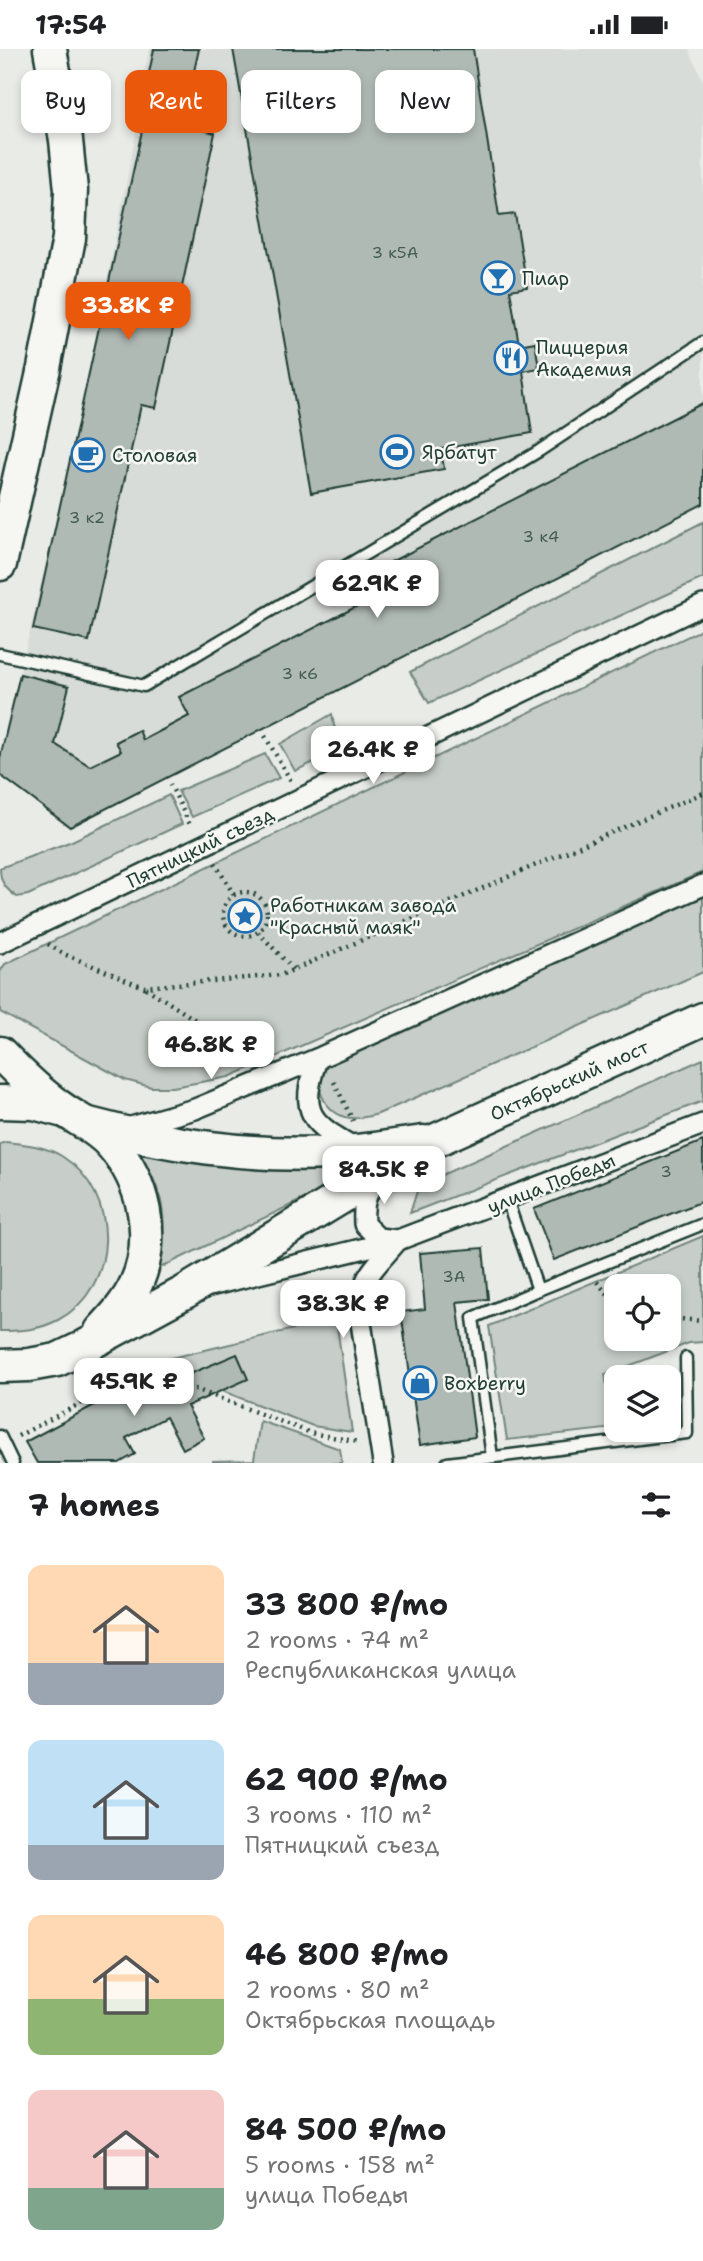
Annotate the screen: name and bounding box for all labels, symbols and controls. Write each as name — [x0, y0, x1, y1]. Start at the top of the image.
text: 17:54 — [35, 7, 107, 42]
chip: Buy — [21, 70, 111, 133]
chip: Rent — [125, 70, 227, 133]
chip: Filters — [241, 70, 361, 133]
chip: New — [375, 70, 475, 133]
house number: 3 к5А — [372, 242, 418, 263]
bar icon: Пиар — [479, 259, 517, 297]
place label: Пиар — [522, 266, 569, 291]
pin: 33.8K ₽ — [63, 282, 193, 342]
text: 33.8K ₽ — [82, 290, 175, 320]
place label: Пиццерия Академия — [536, 335, 632, 382]
restaurant icon: Пиццерия Академия — [492, 339, 530, 377]
sports icon: Ярбатут — [378, 433, 416, 471]
cafe icon: Столовая — [69, 436, 107, 474]
place label: Ярбатут — [422, 440, 497, 465]
place label: Столовая — [112, 443, 197, 468]
house number: 3 к2 — [69, 507, 105, 528]
house number: 3 к4 — [523, 526, 559, 547]
pin: 62.9K ₽ — [312, 561, 442, 620]
text: 62.9K ₽ — [332, 568, 422, 598]
house number: 3 к6 — [282, 663, 318, 684]
pin: 26.4K ₽ — [308, 727, 438, 786]
text: 26.4K ₽ — [327, 734, 419, 764]
street label: Пятницкий съезд — [123, 801, 278, 894]
place label: Работникам завода "Красный маяк" — [270, 893, 456, 940]
place icon: Работникам завода "Красный маяк" — [226, 897, 264, 935]
pin: 46.8K ₽ — [146, 1021, 276, 1081]
text: 46.8K ₽ — [164, 1029, 258, 1059]
street label: Октябрьский мост — [486, 1034, 653, 1127]
pin: 84.5K ₽ — [319, 1147, 449, 1206]
street label: улица Победы — [484, 1148, 619, 1219]
text: 84.5K ₽ — [338, 1154, 430, 1184]
house number: 3 — [660, 1161, 672, 1182]
house number: 3А — [443, 1266, 465, 1287]
map controls — [604, 1274, 681, 1442]
button: locate — [604, 1274, 681, 1351]
pin: 38.3K ₽ — [278, 1281, 408, 1340]
text: 38.3K ₽ — [296, 1288, 390, 1318]
pin: 45.9K ₽ — [69, 1359, 199, 1418]
shop icon: Boxberry — [401, 1364, 439, 1402]
button: layers — [604, 1365, 681, 1442]
text: 45.9K ₽ — [90, 1366, 178, 1396]
place label: Boxberry — [444, 1371, 526, 1396]
text: 7 homes — [28, 1485, 160, 1526]
icon: filters — [637, 1486, 675, 1524]
text: 33 800 ₽/mo — [245, 1584, 448, 1625]
icon: home — [84, 1593, 168, 1677]
text: 2 rooms · 74 m² — [245, 1625, 429, 1655]
text: Республиканская улица — [245, 1655, 516, 1685]
text: 62 900 ₽/mo — [245, 1759, 448, 1800]
icon: home — [84, 1768, 168, 1852]
text: 3 rooms · 110 m² — [245, 1800, 432, 1830]
text: Пятницкий съезд — [245, 1830, 439, 1860]
text: 46 800 ₽/mo — [245, 1934, 449, 1975]
icon: home — [84, 1943, 168, 2027]
text: 2 rooms · 80 m² — [245, 1975, 430, 2005]
text: Октябрьская площадь — [245, 2005, 496, 2035]
text: 84 500 ₽/mo — [245, 2109, 446, 2150]
icon: home — [84, 2118, 168, 2202]
text: 5 rooms · 158 m² — [245, 2150, 435, 2180]
text: улица Победы — [245, 2180, 409, 2210]

